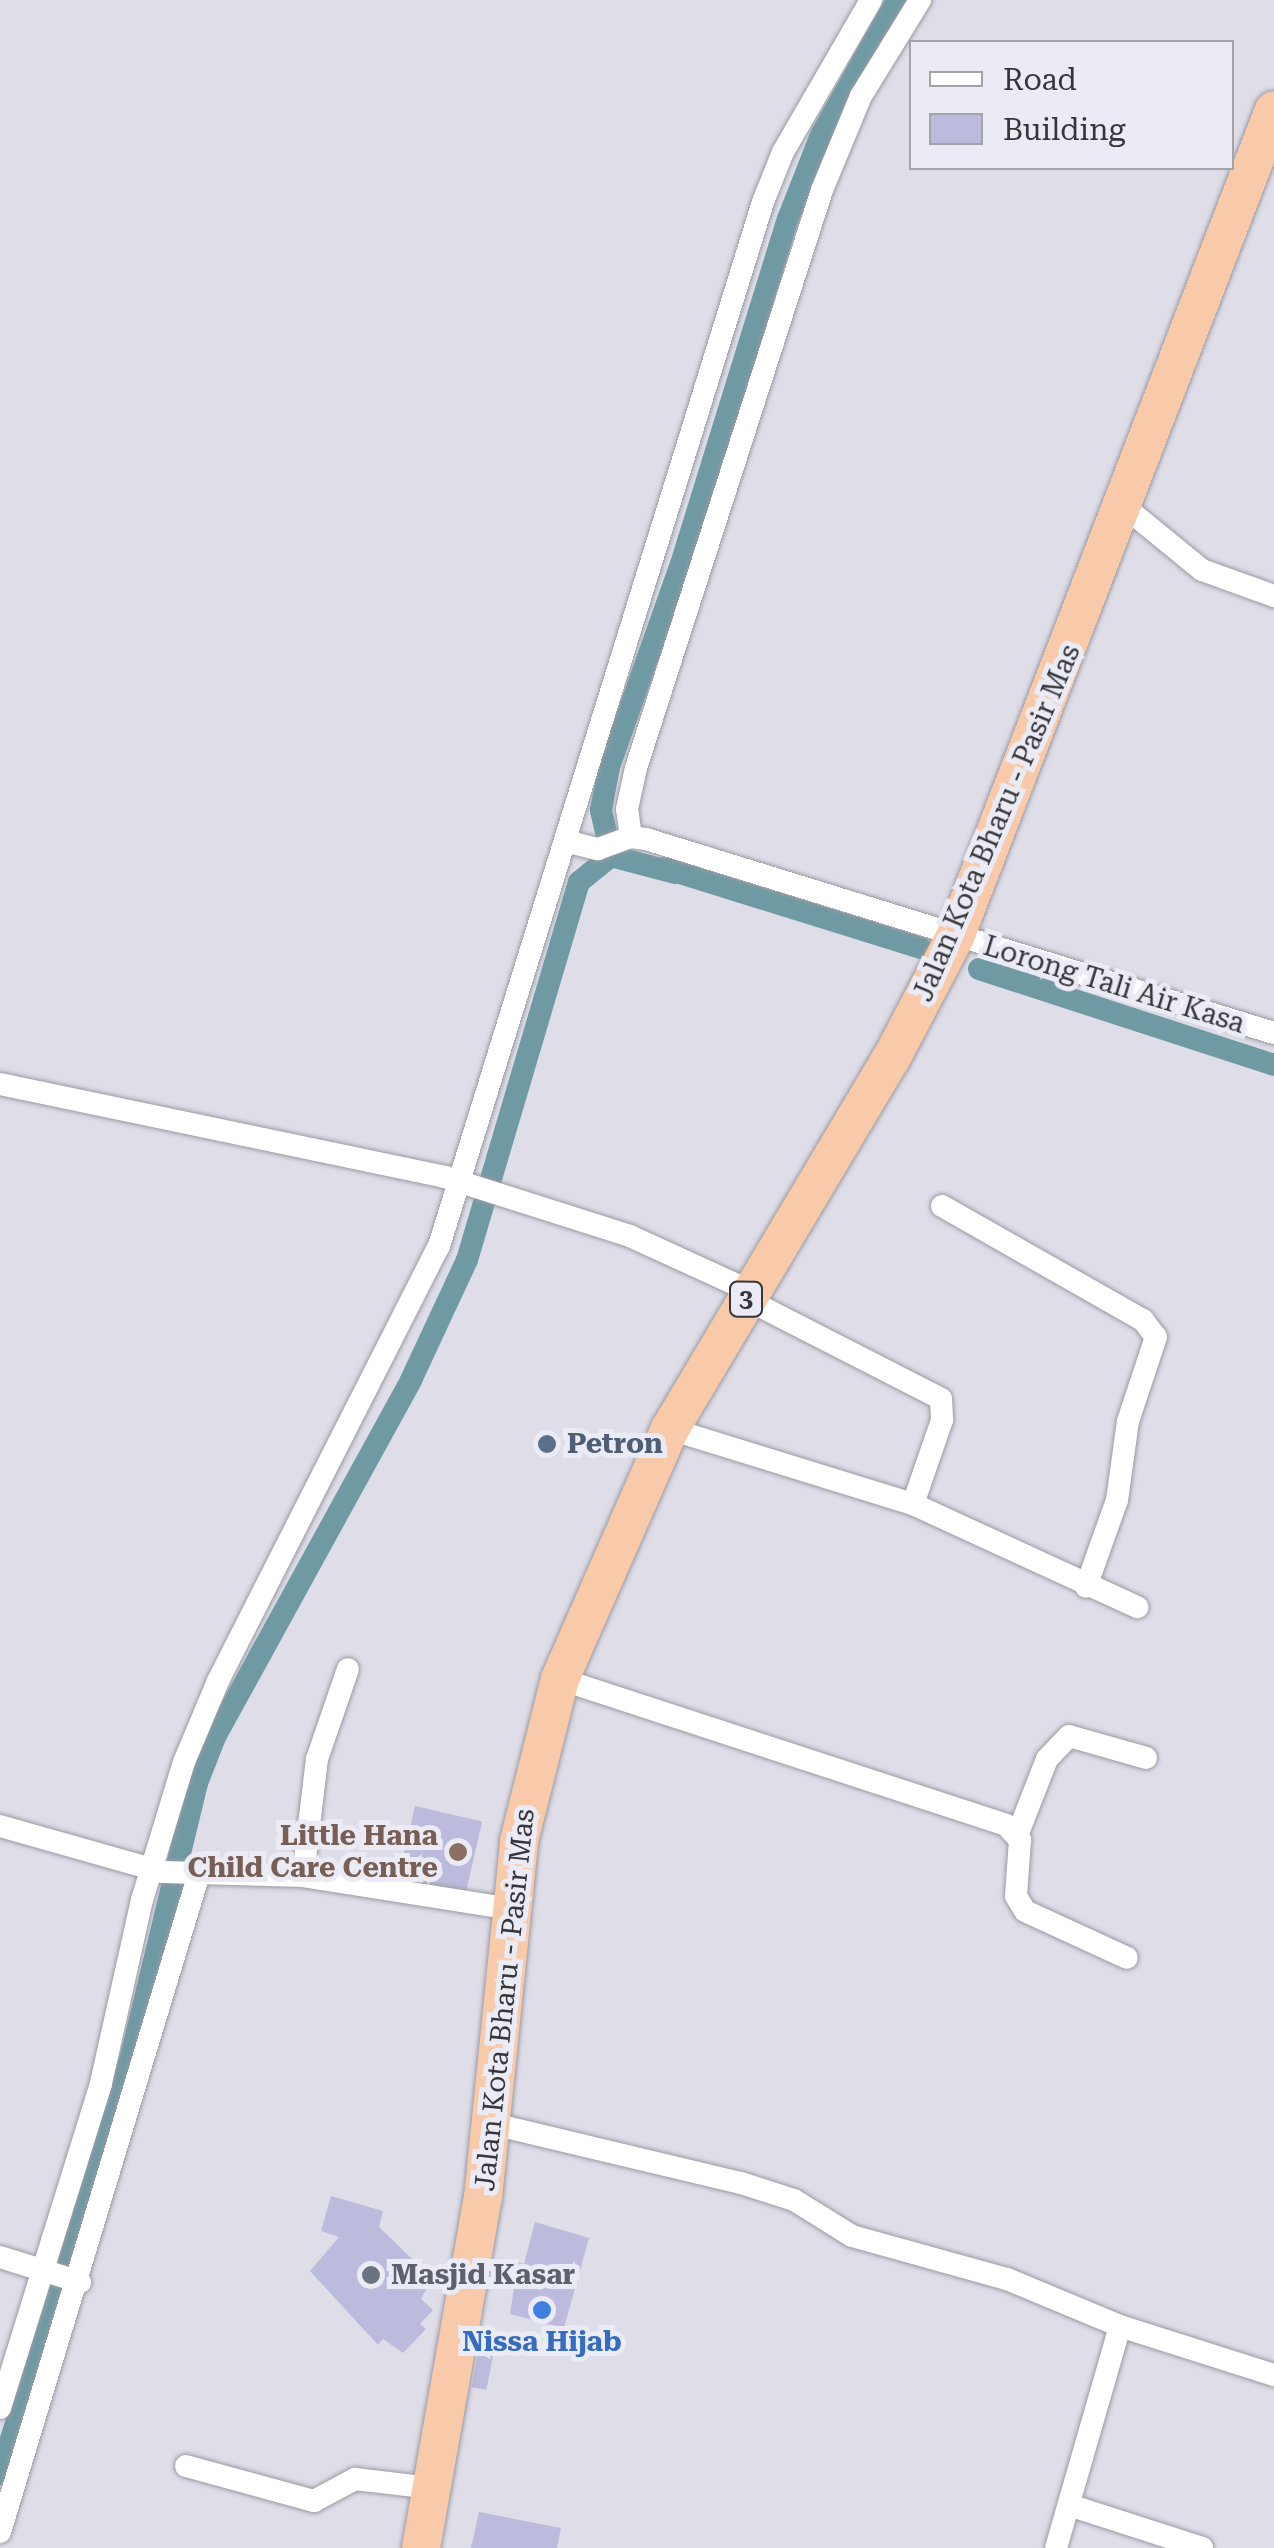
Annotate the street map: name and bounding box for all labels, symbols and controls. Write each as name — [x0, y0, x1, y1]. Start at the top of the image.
legend — [909, 40, 1234, 170]
text: Road — [1003, 62, 1077, 97]
text: Building — [1003, 112, 1126, 147]
street label: Jalan Kota Bharu - Pasir Mas — [906, 639, 1088, 1007]
street label: Lorong Tali Air Kasa — [979, 929, 1249, 1041]
road number: 3 — [728, 1279, 764, 1319]
place label: Petron — [567, 1427, 663, 1461]
marker: Petron — [536, 1433, 558, 1455]
street label: Jalan Kota Bharu - Pasir Mas — [468, 1807, 542, 2193]
place label: Little Hana Child Care Centre — [188, 1819, 438, 1885]
marker: Little Hana Child Care Centre — [447, 1841, 469, 1863]
place label: Masjid Kasar — [391, 2258, 575, 2292]
marker: Masjid Kasar — [360, 2264, 382, 2286]
marker: Nissa Hijab — [531, 2299, 553, 2321]
place label: Nissa Hijab — [462, 2325, 622, 2359]

